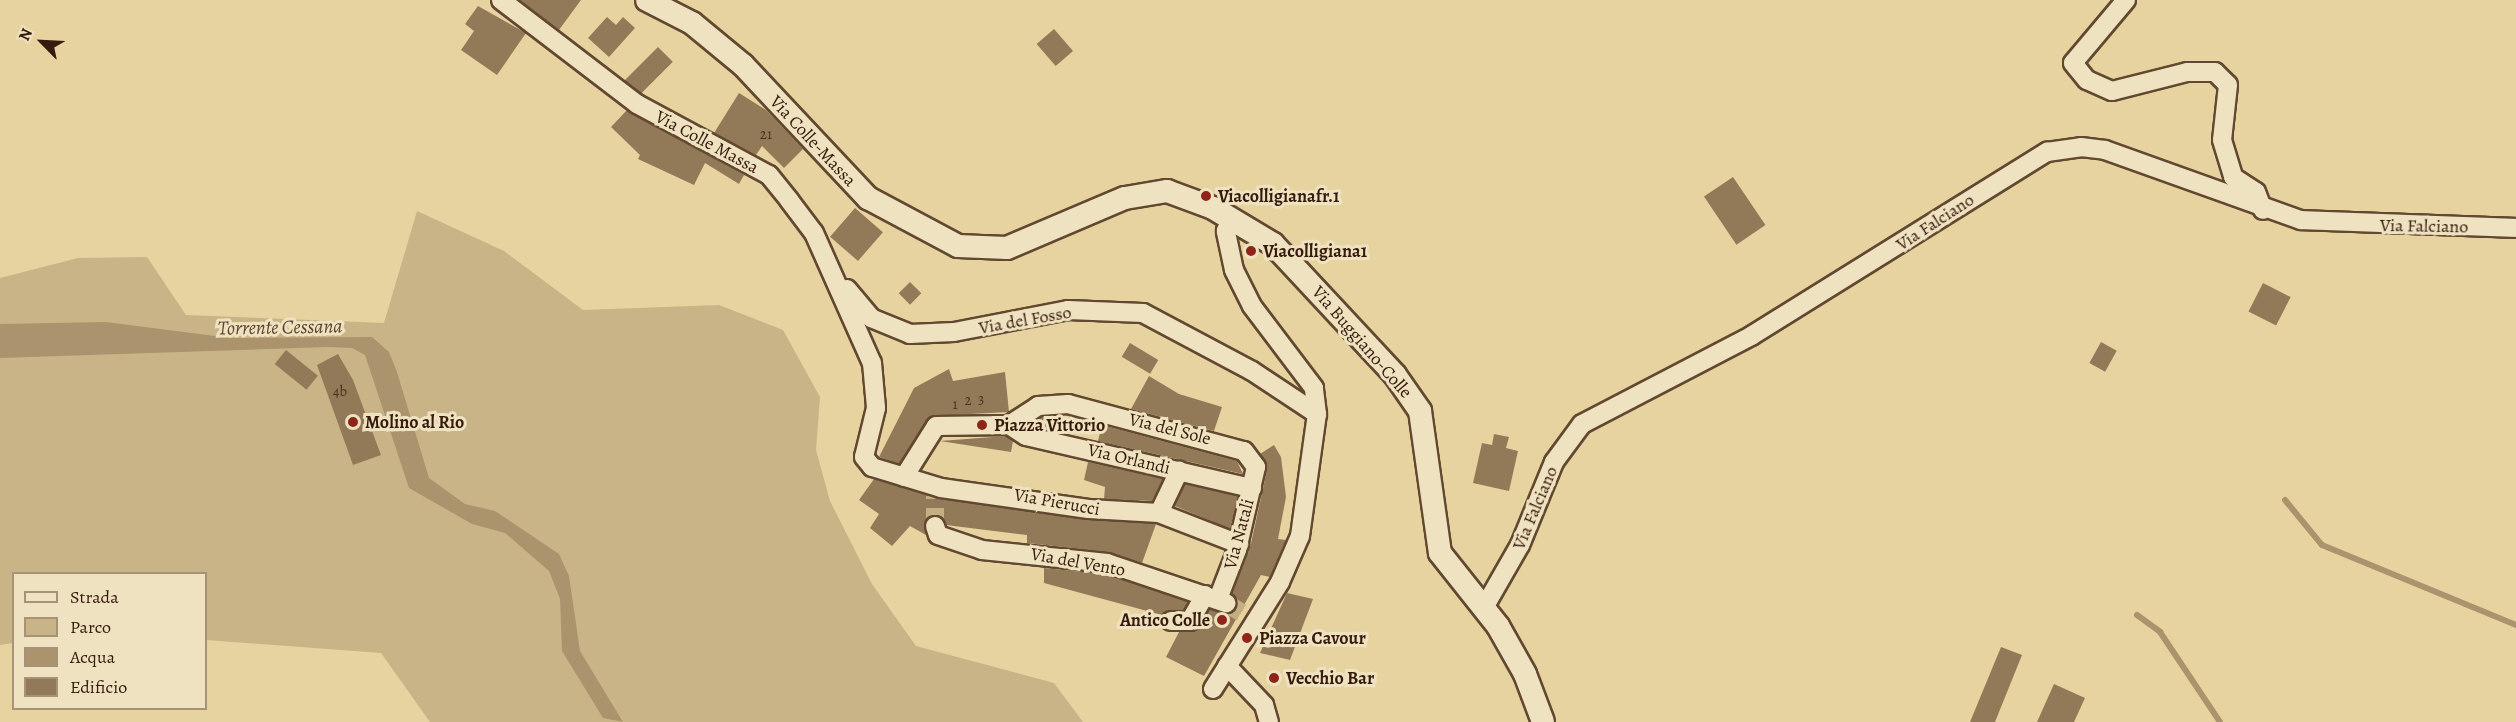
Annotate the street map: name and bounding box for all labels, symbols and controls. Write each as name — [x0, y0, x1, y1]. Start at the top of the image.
north arrow — [12, 12, 72, 72]
text: N — [13, 25, 38, 44]
street label: Via Colle-Massa — [765, 91, 861, 191]
street label: Via Colle Massa — [652, 106, 762, 178]
house number: 21 — [760, 126, 772, 144]
place label: Viacolligianafr.1 — [1218, 185, 1339, 207]
marker: Viacolligianafr.1 — [1199, 189, 1213, 203]
street label: Via Falciano — [1892, 189, 1978, 255]
street label: Via Falciano — [2380, 214, 2468, 238]
place label: Viacolligiana1 — [1263, 240, 1367, 262]
marker: Viacolligiana1 — [1244, 244, 1258, 258]
street label: Via Buggiano-Colle — [1307, 281, 1417, 403]
street label: Via del Fosso — [977, 301, 1073, 339]
water label: Torrente Cessana — [217, 314, 343, 340]
house number: 4b — [333, 383, 347, 401]
house number: 3 — [978, 391, 984, 409]
house number: 2 — [964, 392, 972, 410]
house number: 1 — [952, 396, 958, 414]
street label: Via del Sole — [1127, 408, 1213, 450]
place label: Molino al Rio — [365, 411, 464, 433]
place label: Piazza Vittorio — [994, 414, 1105, 436]
marker: Molino al Rio — [346, 415, 360, 429]
marker: Piazza Vittorio — [975, 418, 989, 432]
street label: Via Orlandi — [1086, 439, 1172, 479]
street label: Via Falciano — [1508, 463, 1562, 553]
street label: Via Pierucci — [1012, 484, 1102, 520]
street label: Via Natali — [1219, 496, 1259, 572]
street label: Via del Vento — [1029, 543, 1127, 581]
legend — [12, 572, 207, 710]
text: Strada — [70, 585, 119, 609]
place label: Antico Colle — [1120, 609, 1210, 631]
marker: Antico Colle — [1215, 613, 1229, 627]
text: Parco — [70, 615, 111, 639]
place label: Piazza Cavour — [1259, 627, 1366, 649]
marker: Piazza Cavour — [1240, 631, 1254, 645]
text: Acqua — [70, 645, 115, 669]
place label: Vecchio Bar — [1286, 667, 1374, 689]
marker: Vecchio Bar — [1267, 671, 1281, 685]
text: Edificio — [70, 675, 127, 699]

